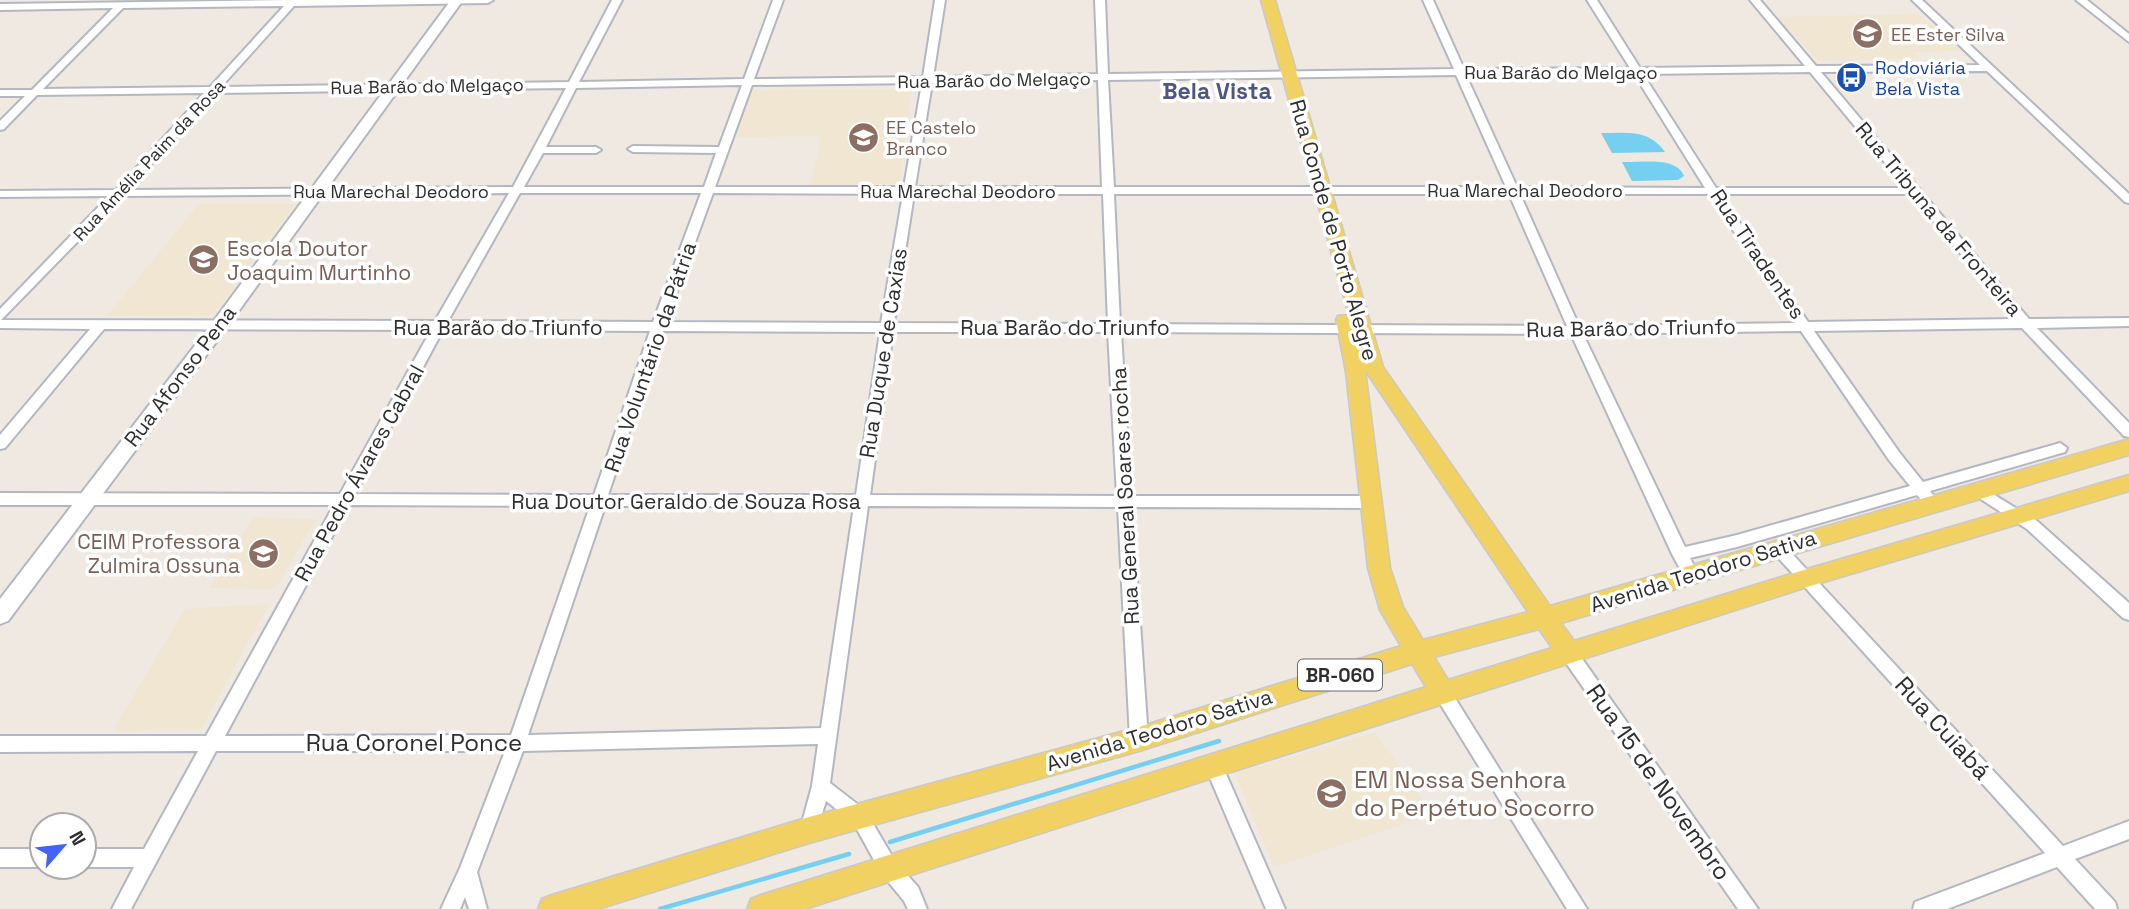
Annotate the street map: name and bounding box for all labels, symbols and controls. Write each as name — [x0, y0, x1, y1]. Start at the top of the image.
school or university icon: EE Ester Silva — [1851, 17, 1885, 51]
place label: EE Ester Silva — [1891, 23, 2005, 46]
place label: Rodoviária Bela Vista — [1875, 56, 1966, 100]
bus stop icon: Rodoviária Bela Vista — [1835, 60, 1869, 94]
street label: Rua Barão do Melgaço — [1464, 61, 1658, 84]
street label: Rua Barão do Melgaço — [897, 67, 1091, 93]
street label: Rua Barão do Melgaço — [330, 73, 524, 99]
street label: Rua Amélia Paim da Rosa — [68, 74, 230, 246]
district label: Bela Vista — [1162, 76, 1272, 106]
street label: Rua Conde de Porto Alegre — [1284, 96, 1384, 364]
place label: EE Castelo Branco — [886, 116, 976, 160]
street label: Rua Tribuna da Fronteira — [1850, 116, 2028, 322]
school or university icon: EE Castelo Branco — [846, 120, 880, 154]
street label: Rua Marechal Deodoro — [1427, 179, 1623, 202]
street label: Rua Marechal Deodoro — [293, 180, 489, 203]
street label: Rua Marechal Deodoro — [860, 180, 1056, 203]
street label: Rua Tiradentes — [1705, 184, 1811, 324]
place label: Escola Doutor Joaquim Murtinho — [227, 235, 411, 286]
street label: Rua Voluntário da Pátria — [598, 238, 702, 476]
school or university icon: Escola Doutor Joaquim Murtinho — [187, 243, 221, 277]
street label: Rua Duque de Caxias — [853, 246, 913, 460]
street label: Rua Afonso Pena — [118, 300, 242, 452]
street label: Rua Barão do Triunfo — [1526, 313, 1736, 343]
street label: Rua Barão do Triunfo — [393, 314, 603, 341]
street label: Rua Barão do Triunfo — [960, 314, 1170, 341]
street label: Rua Pedro Ávares Cabral — [288, 360, 430, 586]
street label: Rua General Soares rocha — [1105, 367, 1145, 625]
street label: Rua Doutor Geraldo de Souza Rosa — [511, 488, 861, 515]
street label: Avenida Teodoro Sativa — [1587, 524, 1819, 618]
place label: CEIM Professora Zulmira Ossuna — [77, 528, 240, 579]
school or university icon: CEIM Professora Zulmira Ossuna — [246, 536, 280, 570]
road number: BR-060 — [1298, 660, 1382, 690]
street label: Rua Cuiabá — [1888, 670, 1998, 786]
street label: Rua 15 de Novembro — [1580, 678, 1738, 886]
street label: Avenida Teodoro Sativa — [1043, 683, 1275, 777]
street label: Rua Coronel Ponce — [306, 727, 522, 758]
place label: EM Nossa Senhora do Perpétuo Socorro — [1354, 764, 1595, 823]
school or university icon: EM Nossa Senhora do Perpétuo Socorro — [1314, 776, 1348, 810]
north arrow — [28, 811, 98, 881]
text: N — [64, 827, 92, 850]

